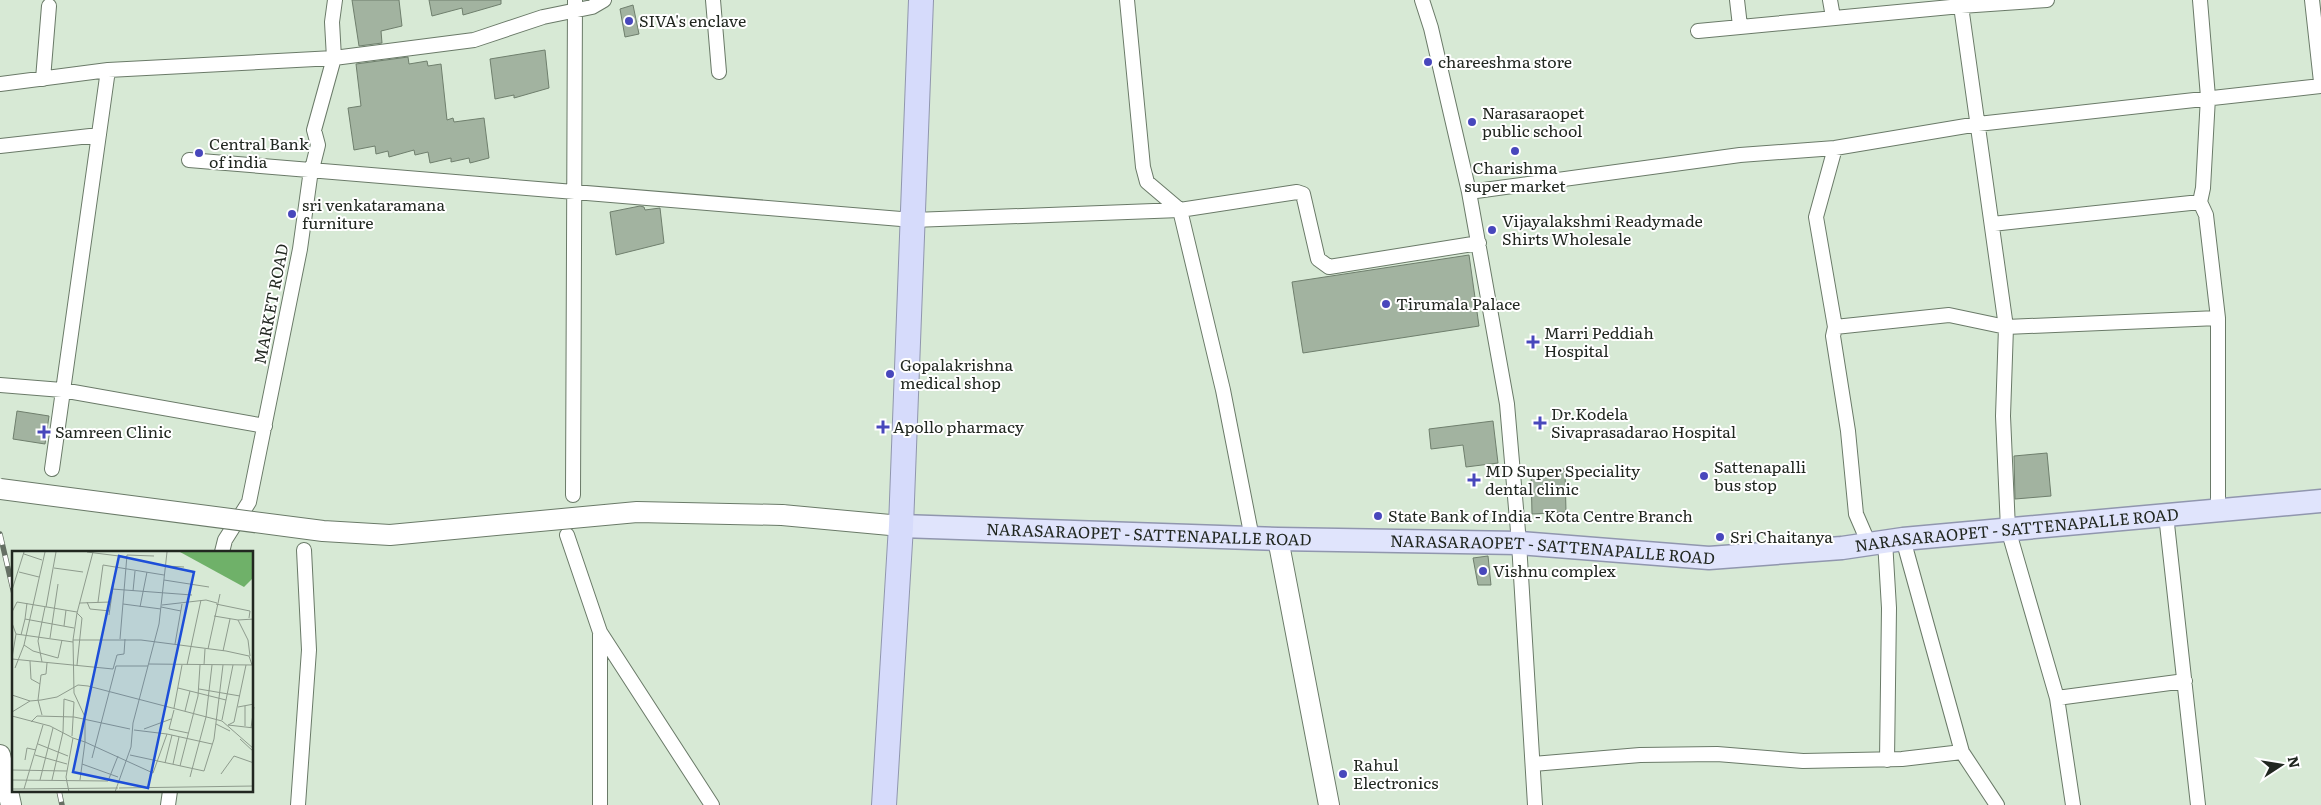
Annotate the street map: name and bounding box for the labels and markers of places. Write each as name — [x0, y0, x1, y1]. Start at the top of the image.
place label: SIVA's enclave — [639, 8, 746, 32]
marker: SIVA's enclave — [623, 15, 635, 27]
place label: chareeshma store — [1438, 49, 1572, 73]
marker: chareeshma store — [1422, 56, 1434, 68]
place label: Narasaraopet public school — [1482, 100, 1585, 142]
marker: Narasaraopet public school — [1466, 116, 1478, 128]
place label: Central Bank of india — [209, 131, 309, 173]
marker: Charishma super market — [1509, 145, 1521, 157]
marker: Central Bank of india — [193, 147, 205, 159]
place label: Charishma super market — [1464, 155, 1566, 197]
place label: sri venkataramana furniture — [302, 192, 445, 234]
marker: sri venkataramana furniture — [286, 208, 298, 220]
place label: Vijayalakshmi Readymade Shirts Wholesale — [1502, 208, 1703, 250]
marker: Vijayalakshmi Readymade Shirts Wholesale — [1486, 224, 1498, 236]
place label: Tirumala Palace — [1396, 291, 1520, 315]
marker: Tirumala Palace — [1380, 298, 1392, 310]
place label: Marri Peddiah Hospital — [1544, 320, 1654, 362]
marker: Marri Peddiah Hospital — [1526, 335, 1540, 349]
place label: Gopalakrishna medical shop — [900, 352, 1014, 394]
marker: Gopalakrishna medical shop — [884, 368, 896, 380]
place label: Dr.Kodela Sivaprasadarao Hospital — [1551, 401, 1736, 443]
place label: Apollo pharmacy — [893, 414, 1025, 438]
marker: Dr.Kodela Sivaprasadarao Hospital — [1533, 416, 1547, 430]
place label: Samreen Clinic — [55, 419, 172, 443]
marker: Apollo pharmacy — [877, 421, 889, 433]
marker: Samreen Clinic — [37, 425, 51, 439]
place label: Sattenapalli bus stop — [1714, 454, 1806, 496]
place label: MD Super Speciality dental clinic — [1485, 458, 1641, 500]
marker: Sattenapalli bus stop — [1698, 470, 1710, 482]
marker: MD Super Speciality dental clinic — [1467, 473, 1481, 487]
place label: State Bank of India - Kota Centre Branch — [1388, 503, 1693, 527]
marker: State Bank of India - Kota Centre Branch — [1372, 510, 1384, 522]
place label: Sri Chaitanya — [1730, 524, 1833, 548]
marker: Sri Chaitanya — [1714, 531, 1726, 543]
place label: Vishnu complex — [1493, 558, 1617, 582]
marker: Vishnu complex — [1477, 565, 1489, 577]
place label: Rahul Electronics — [1353, 752, 1439, 794]
marker: Rahul Electronics — [1337, 768, 1349, 780]

